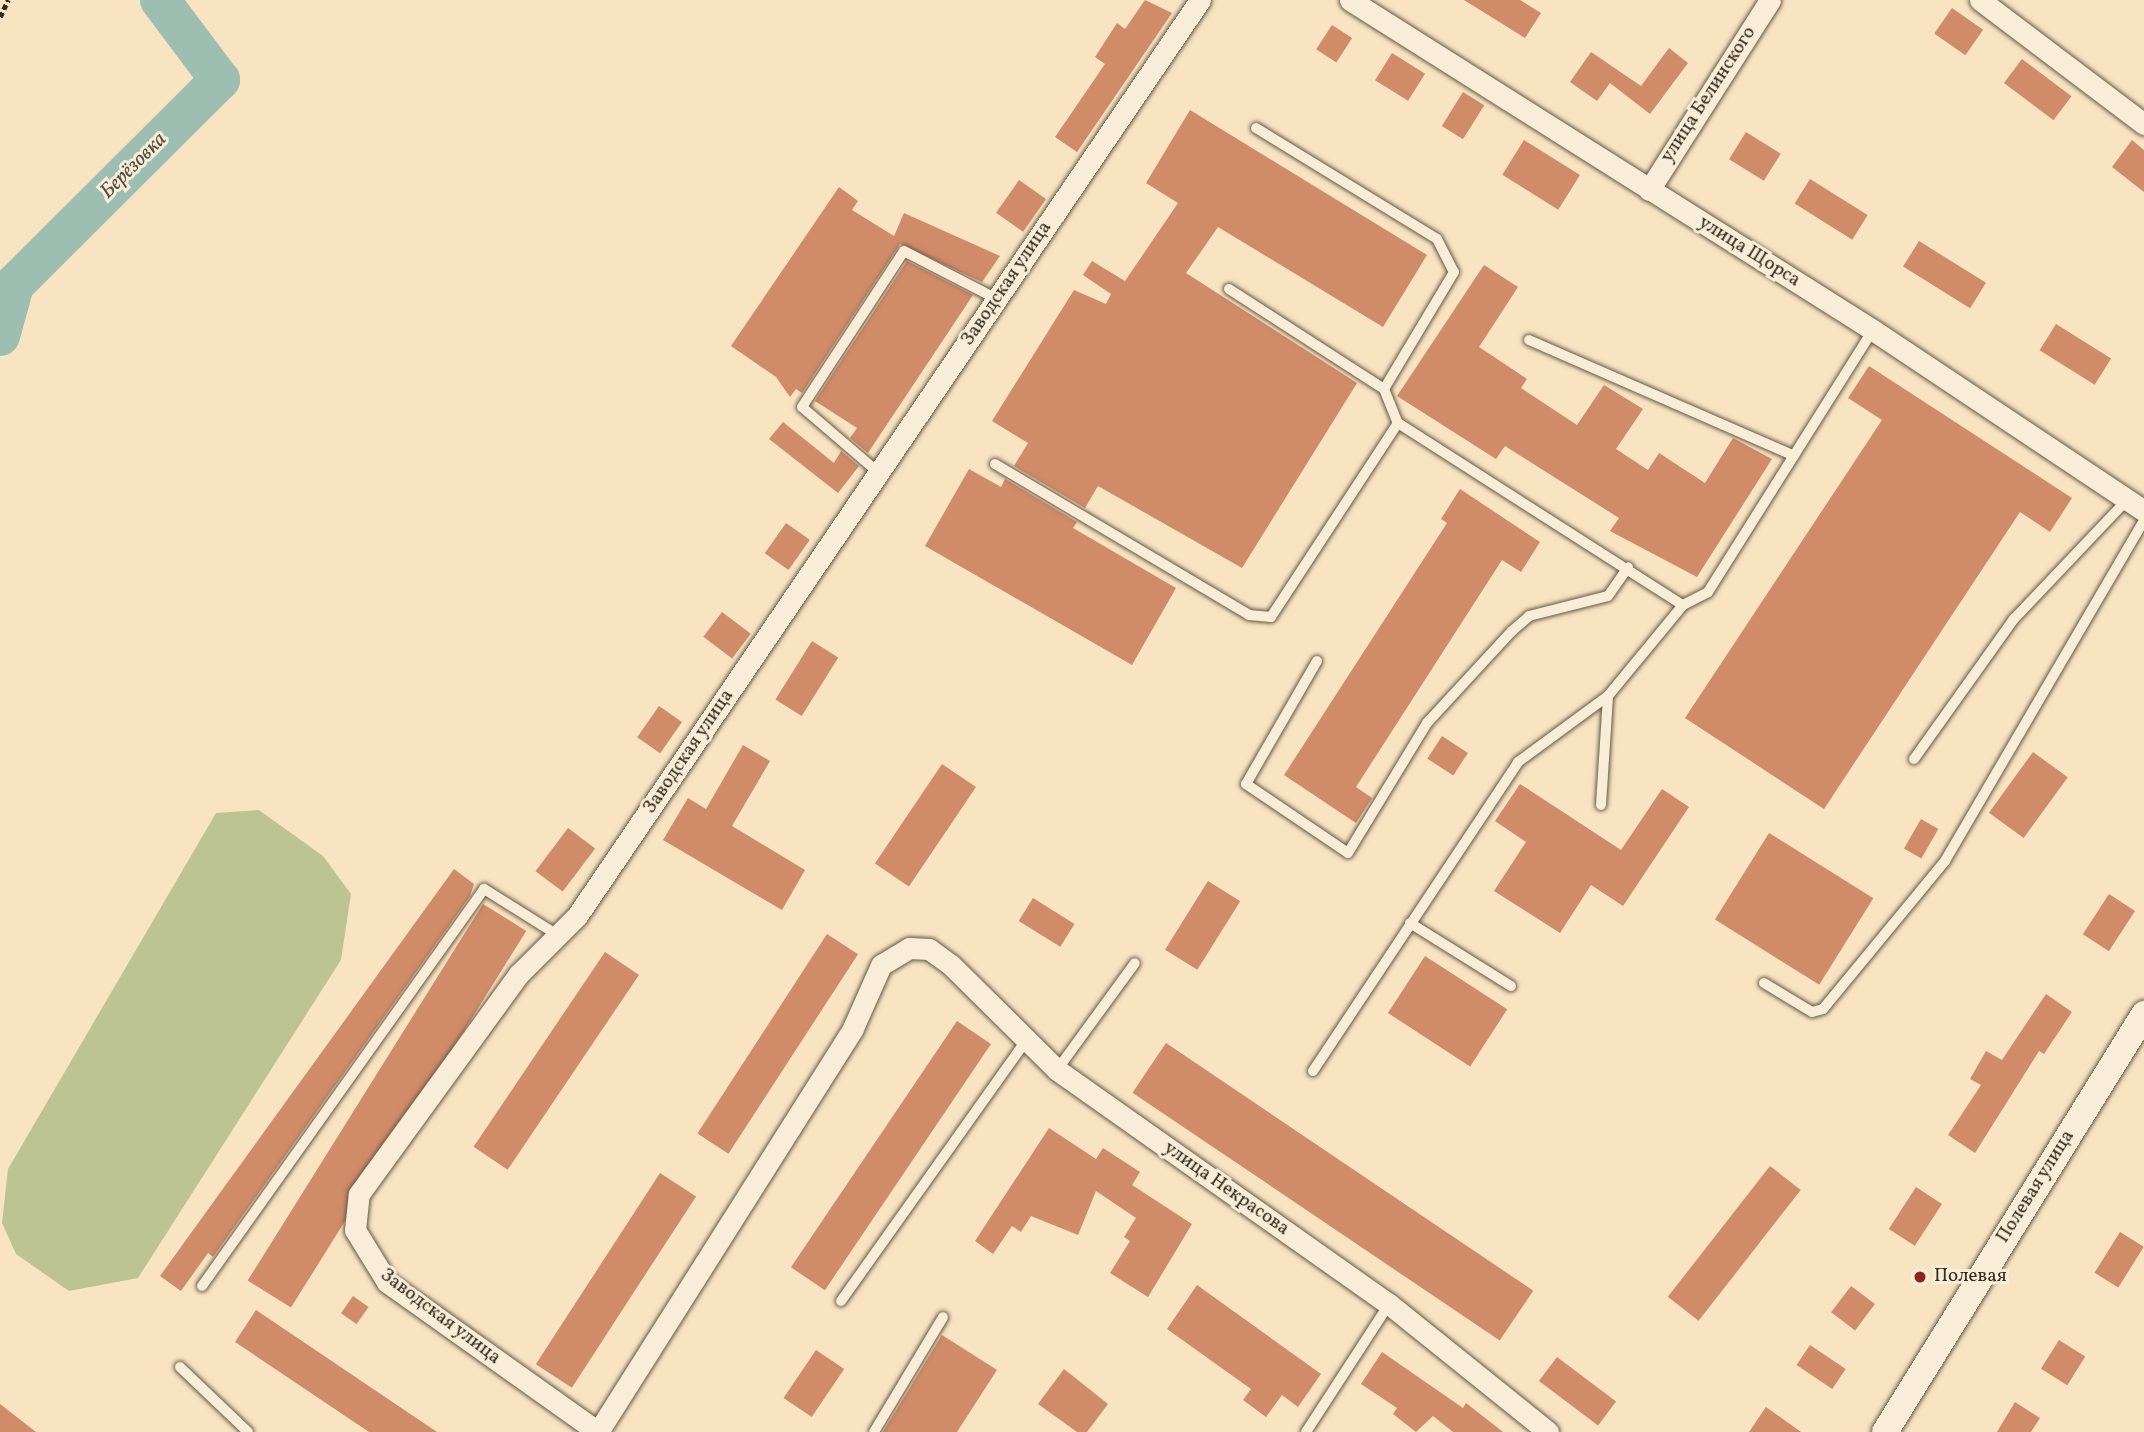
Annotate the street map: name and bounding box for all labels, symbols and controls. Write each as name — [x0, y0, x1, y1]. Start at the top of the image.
street label: улица Белинского — [1657, 23, 1761, 167]
water label: Берёзовка — [96, 128, 172, 204]
street label: улица Щорса — [1694, 212, 1804, 292]
street label: Заводская улица — [957, 217, 1057, 351]
street label: Заводская улица — [639, 685, 739, 819]
street label: Полевая улица — [1992, 1126, 2080, 1248]
street label: улица Некрасова — [1159, 1137, 1293, 1241]
street label: Заводская улица — [375, 1264, 505, 1370]
place label: Полевая — [1934, 1266, 2007, 1288]
marker: Полевая — [1912, 1269, 1928, 1285]

